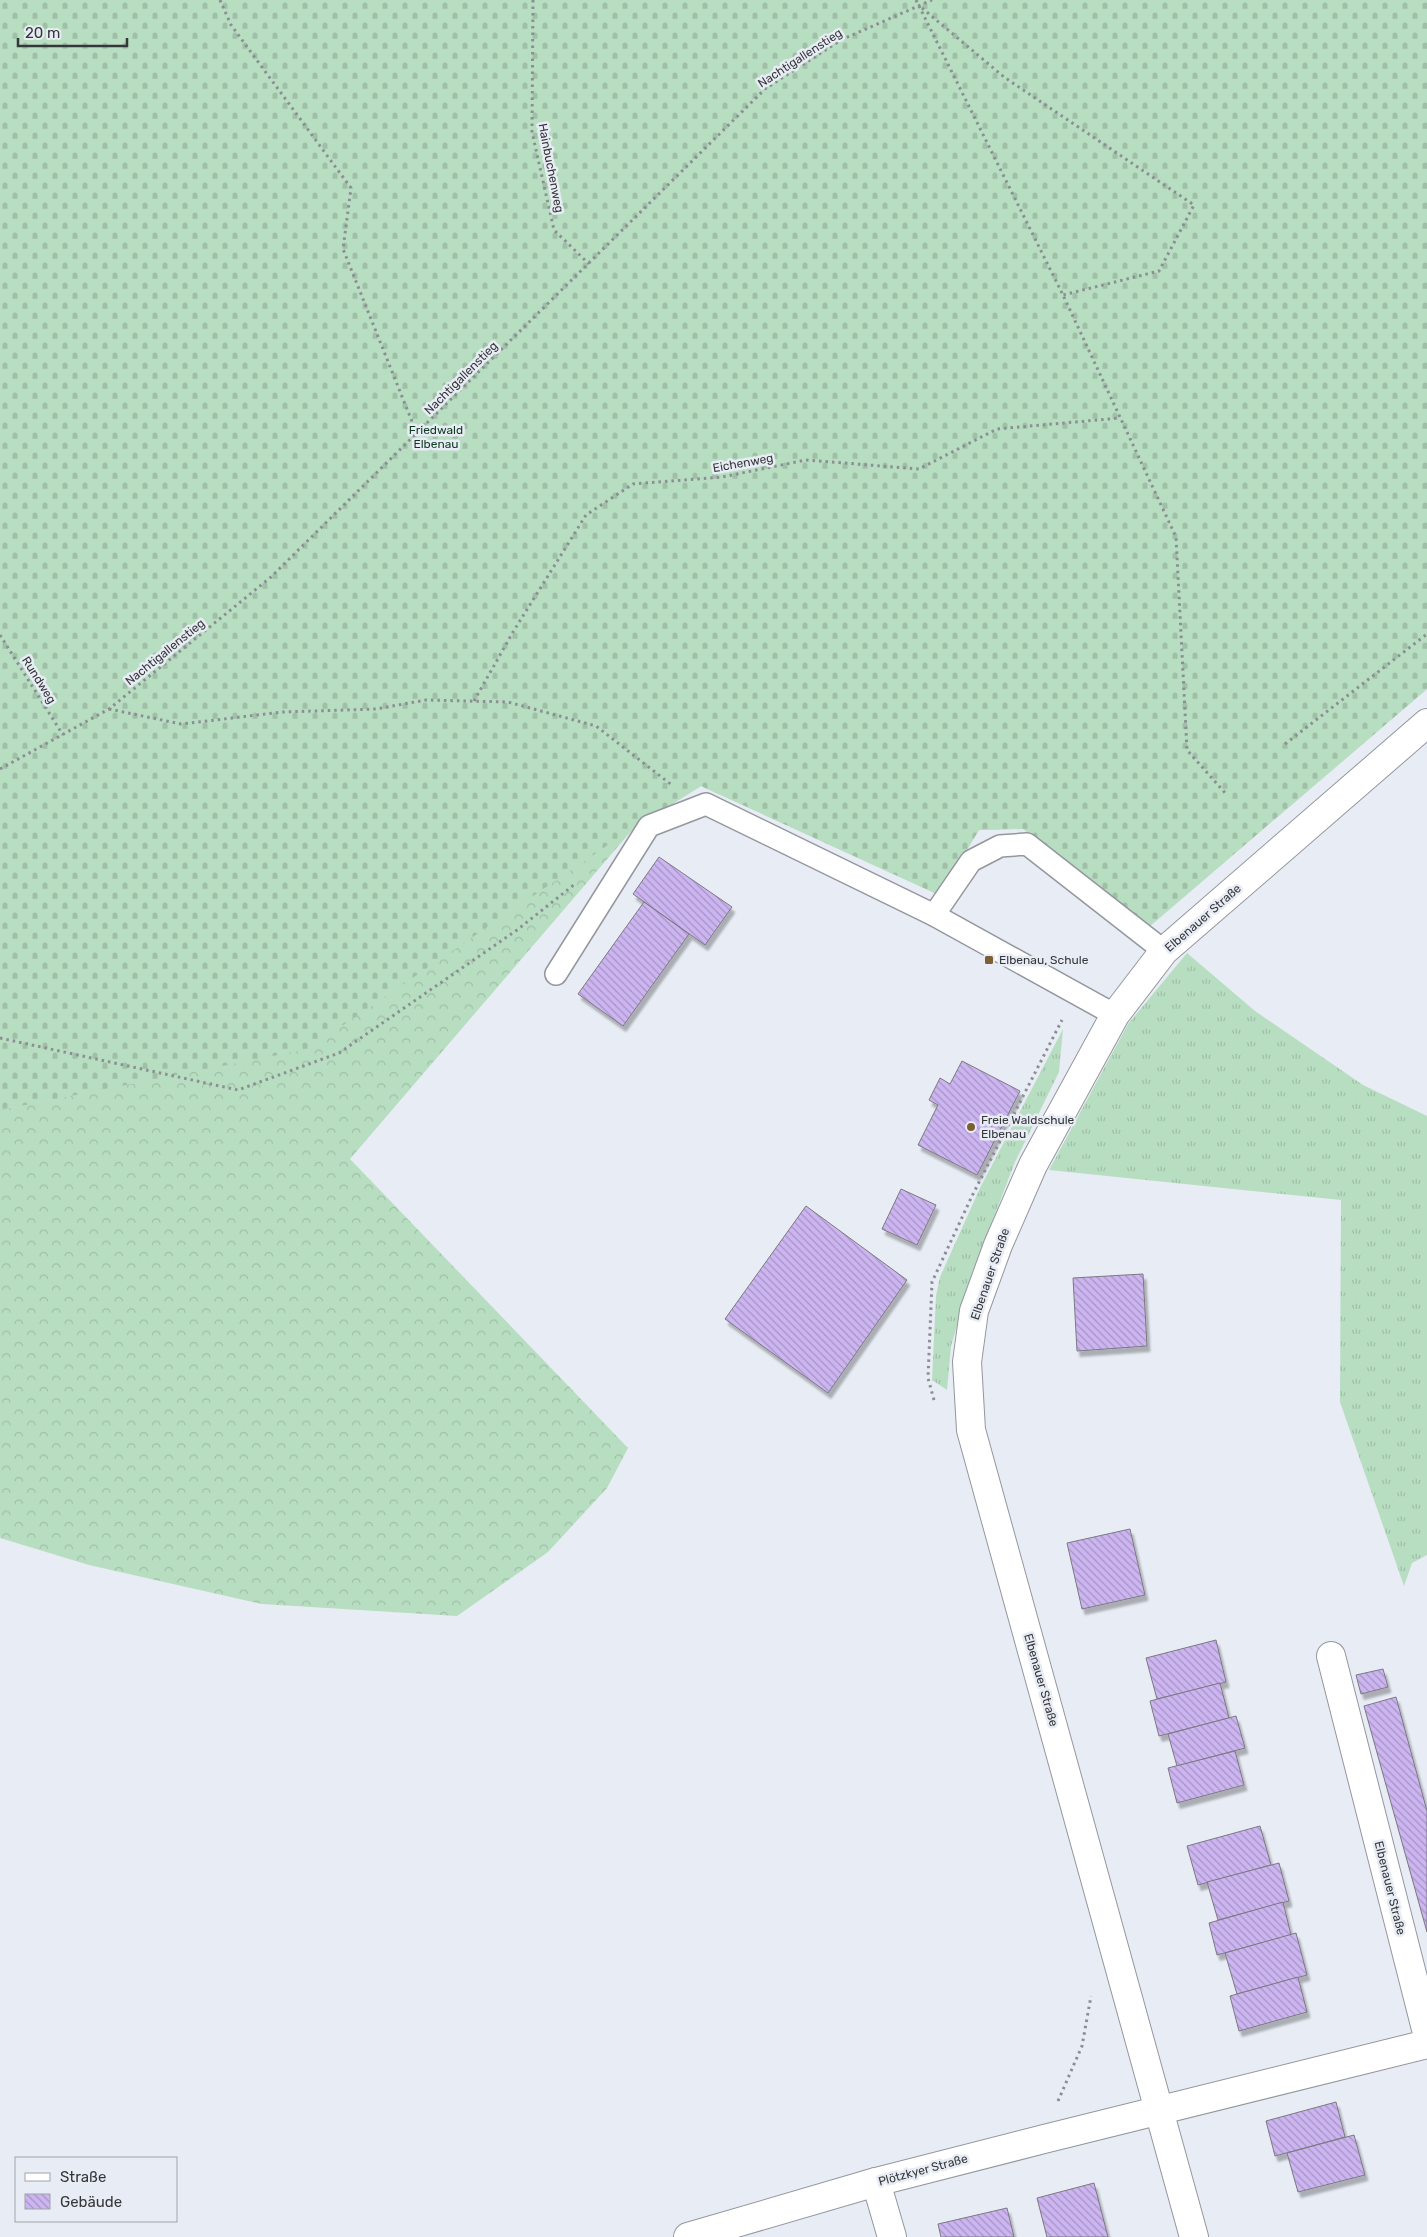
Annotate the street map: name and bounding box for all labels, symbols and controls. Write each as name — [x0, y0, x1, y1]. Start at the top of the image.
scale bar — [18, 15, 126, 47]
text: 20 m — [25, 24, 60, 42]
street label: Nachtigallenstieg — [755, 26, 845, 90]
street label: Hainbuchenweg — [535, 122, 567, 214]
street label: Nachtigallenstieg — [422, 339, 500, 417]
park label: Friedwald Elbenau — [409, 423, 463, 451]
street label: Eichenweg — [712, 451, 774, 475]
street label: Nachtigallenstieg — [123, 616, 207, 688]
street label: Rundweg — [19, 654, 59, 706]
street label: Elbenauer Straße — [1162, 881, 1244, 955]
place label: Elbenau, Schule — [999, 953, 1089, 967]
marker: Elbenau, Schule — [983, 954, 995, 966]
place label: Freie Waldschule Elbenau — [981, 1113, 1075, 1141]
marker: Freie Waldschule Elbenau — [965, 1121, 977, 1133]
street label: Elbenauer Straße — [968, 1226, 1012, 1322]
street label: Elbenauer Straße — [1021, 1632, 1061, 1728]
street label: Elbenauer Straße — [1372, 1840, 1408, 1937]
street label: Plötzkyer Straße — [877, 2151, 969, 2189]
legend — [15, 2157, 178, 2222]
text: Straße — [60, 2168, 106, 2186]
text: Gebäude — [60, 2193, 122, 2211]

